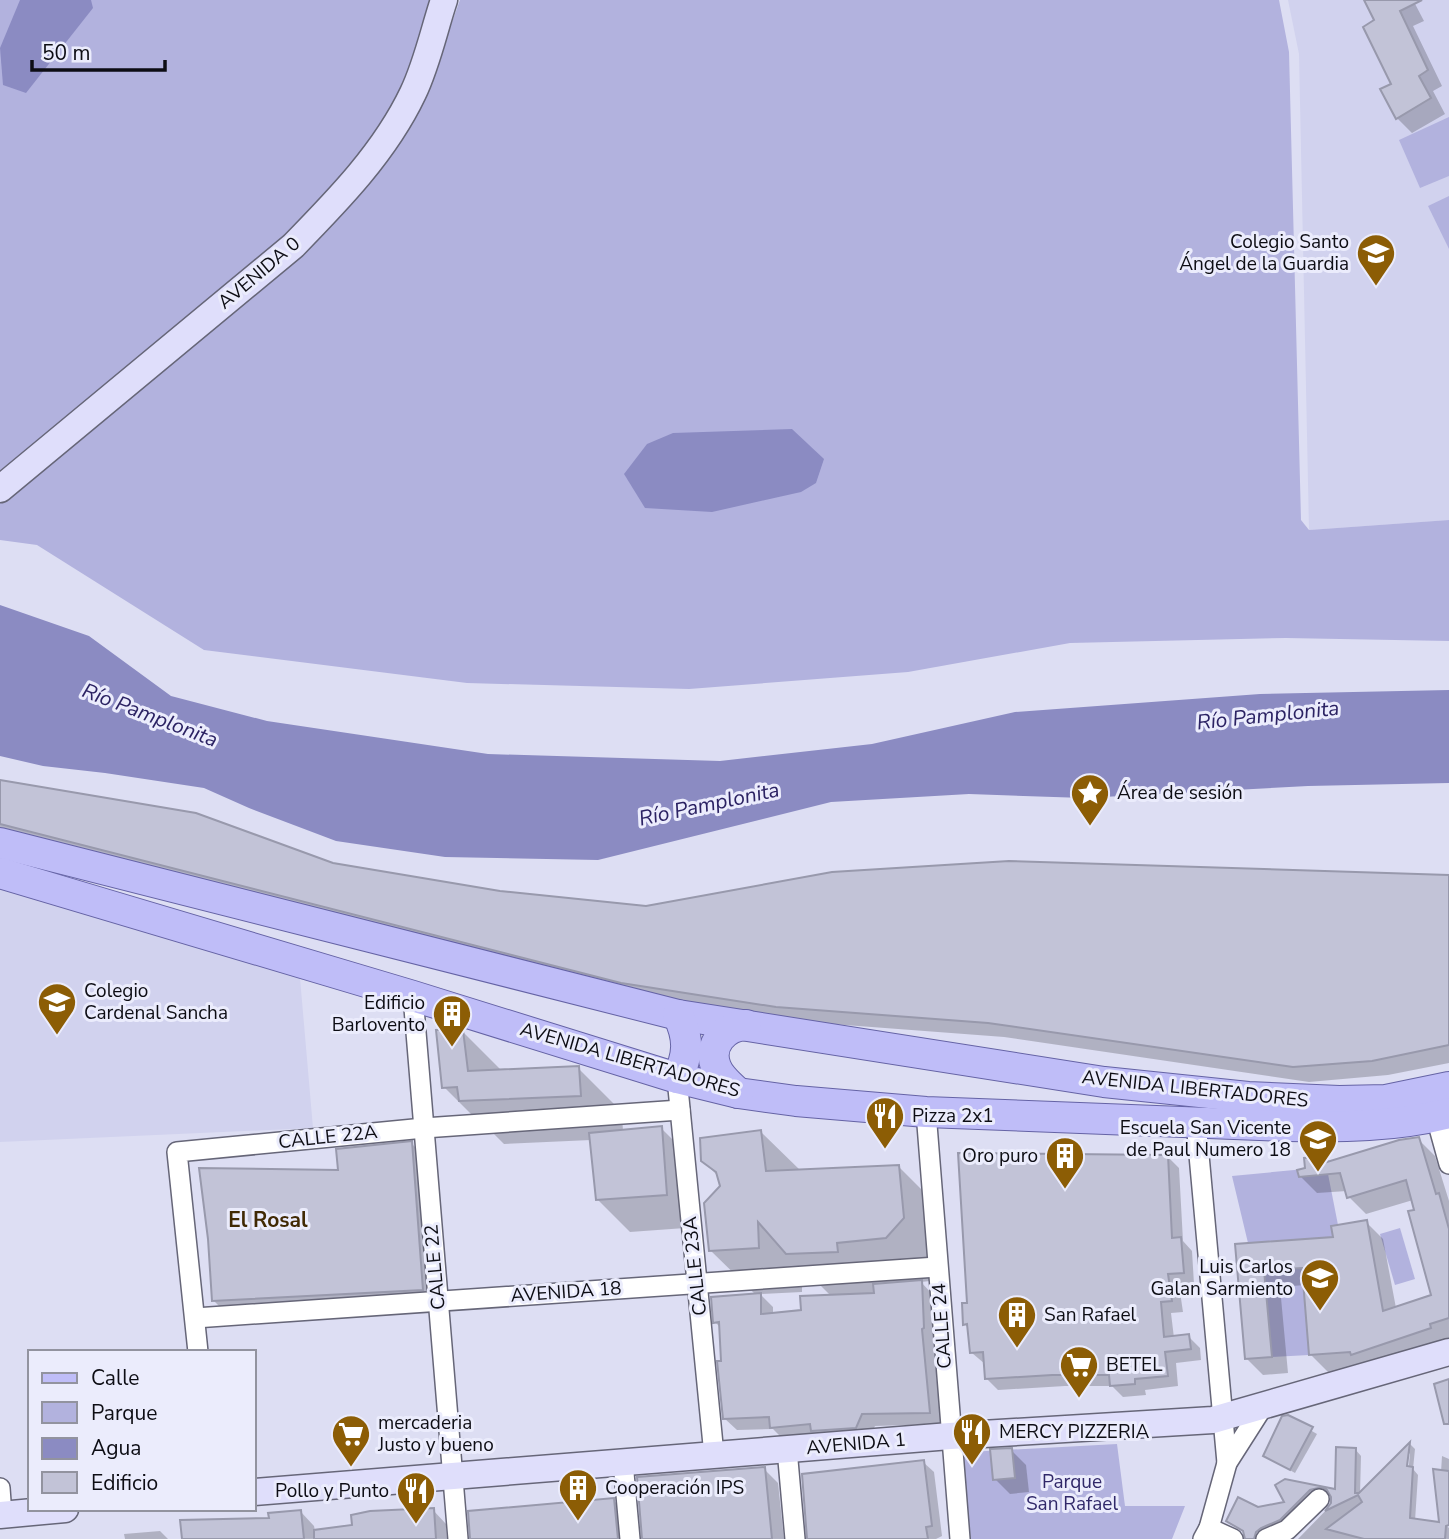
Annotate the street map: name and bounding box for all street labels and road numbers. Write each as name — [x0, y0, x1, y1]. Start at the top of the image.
street label: AVENIDA 0 — [212, 231, 306, 315]
street label: AVENIDA LIBERTADORES — [517, 1016, 743, 1104]
street label: AVENIDA LIBERTADORES — [1080, 1064, 1310, 1114]
street label: CALLE 22A — [277, 1119, 379, 1155]
street label: CALLE 23A — [677, 1215, 713, 1317]
street label: CALLE 22 — [418, 1223, 452, 1311]
street label: AVENIDA 18 — [510, 1275, 622, 1309]
street label: CALLE 24 — [926, 1282, 958, 1370]
street label: AVENIDA 1 — [805, 1427, 907, 1461]

